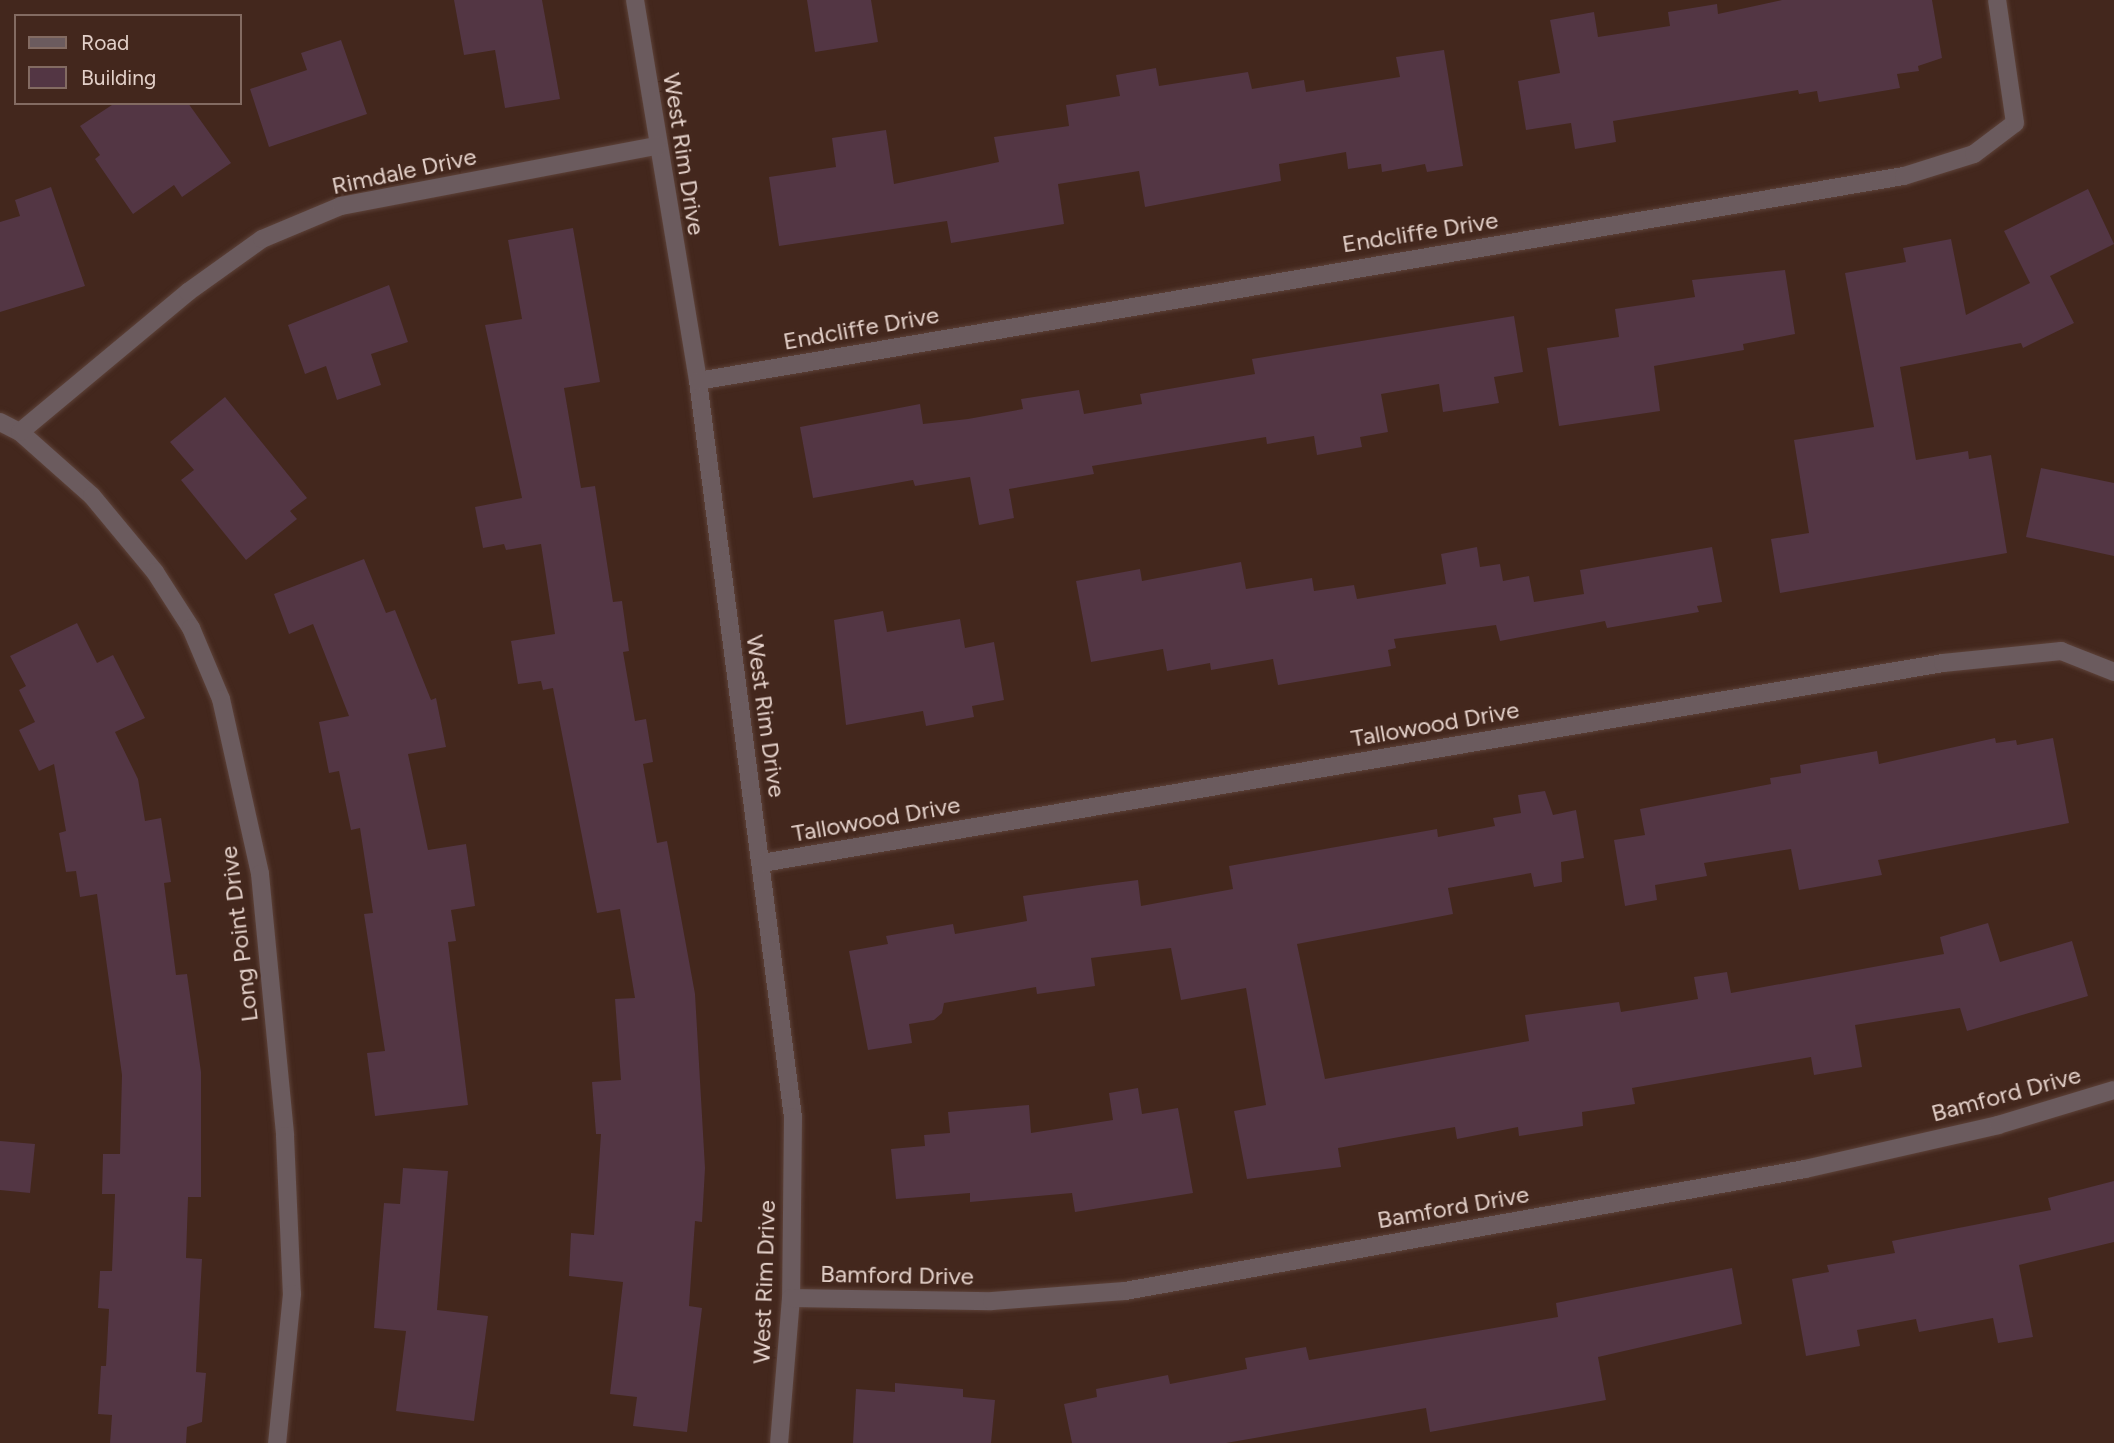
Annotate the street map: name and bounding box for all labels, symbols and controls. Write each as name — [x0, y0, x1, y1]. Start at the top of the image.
legend — [14, 14, 242, 105]
text: Road — [81, 30, 129, 55]
text: Building — [81, 65, 156, 90]
street label: West Rim Drive — [657, 71, 711, 237]
street label: Rimdale Drive — [329, 142, 479, 200]
street label: Endcliffe Drive — [1340, 205, 1500, 259]
street label: Endcliffe Drive — [781, 300, 941, 356]
street label: West Rim Drive — [740, 633, 792, 799]
street label: Tallowood Drive — [1349, 695, 1521, 753]
street label: Tallowood Drive — [790, 790, 962, 848]
street label: Long Point Drive — [214, 844, 264, 1024]
street label: Bamford Drive — [1928, 1060, 2084, 1128]
street label: Bamford Drive — [1375, 1179, 1531, 1235]
street label: West Rim Drive — [747, 1200, 781, 1364]
street label: Bamford Drive — [820, 1259, 974, 1291]

